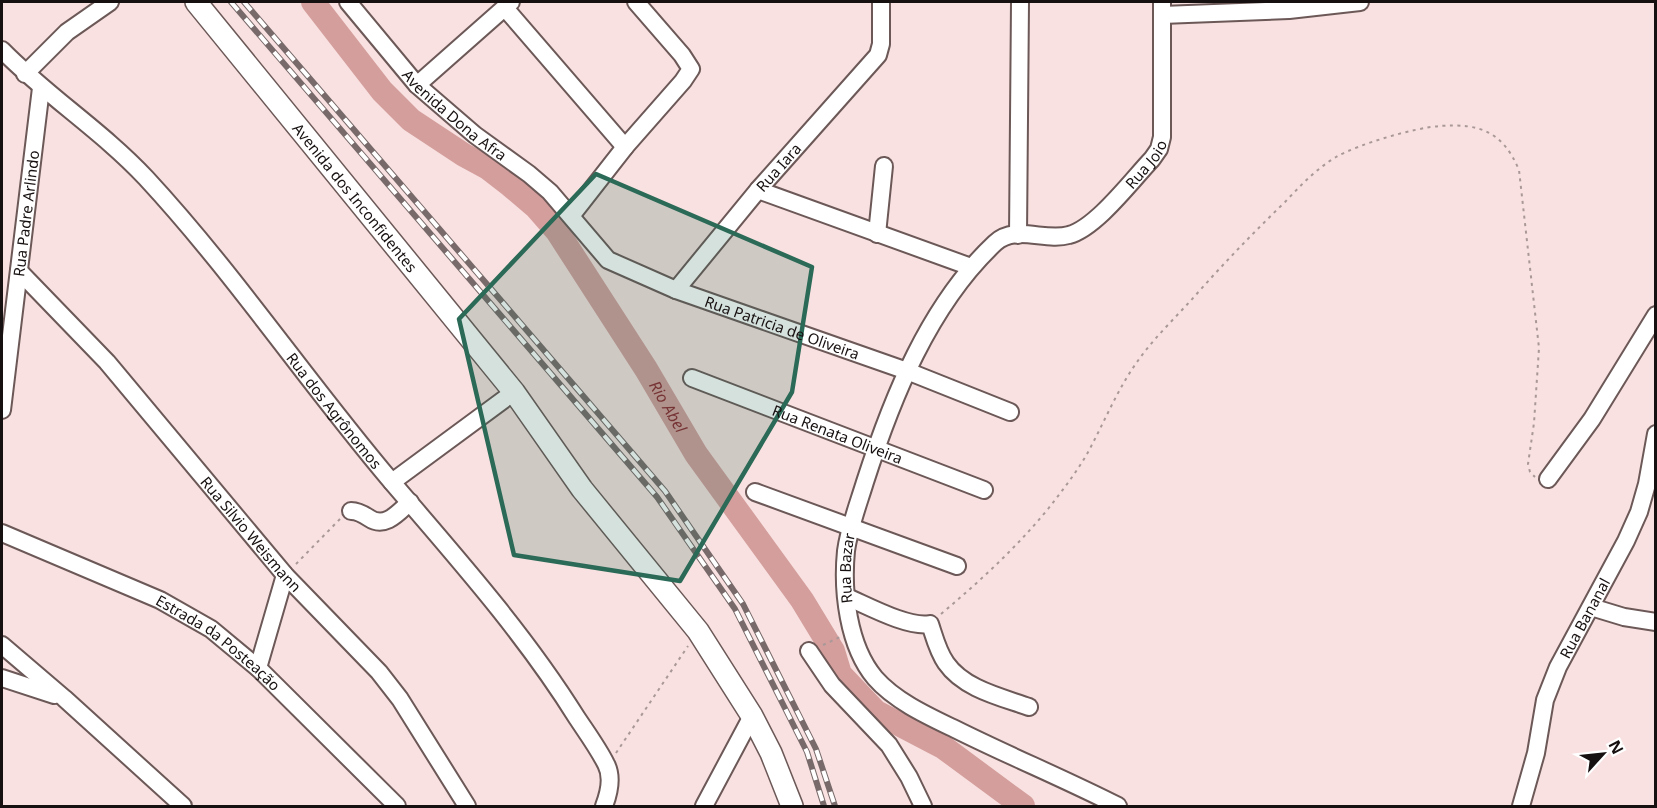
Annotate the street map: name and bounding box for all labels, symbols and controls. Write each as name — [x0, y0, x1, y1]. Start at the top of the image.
street label: Avenida Dona Afra — [398, 65, 511, 165]
street label: Avenida dos Inconfidentes — [288, 119, 422, 276]
street label: Rua Iara — [751, 138, 805, 196]
street label: Rua Joio — [1120, 138, 1171, 193]
street label: Rua Padre Arlindo — [8, 149, 43, 278]
street label: Rua Patricia de Oliveira — [702, 291, 862, 364]
street label: Rua dos Agrônomos — [282, 348, 386, 473]
water label: Rio Abel — [644, 376, 692, 437]
street label: Rua Renata Oliveira — [770, 400, 906, 468]
street label: Rua Silvio Weismann — [197, 472, 306, 596]
street label: Rua Bazar — [835, 531, 859, 604]
street label: Rua Bananal — [1555, 574, 1614, 662]
street label: Estrada da Posteação — [152, 590, 285, 695]
north arrow — [1573, 724, 1633, 784]
text: N — [1604, 736, 1629, 758]

